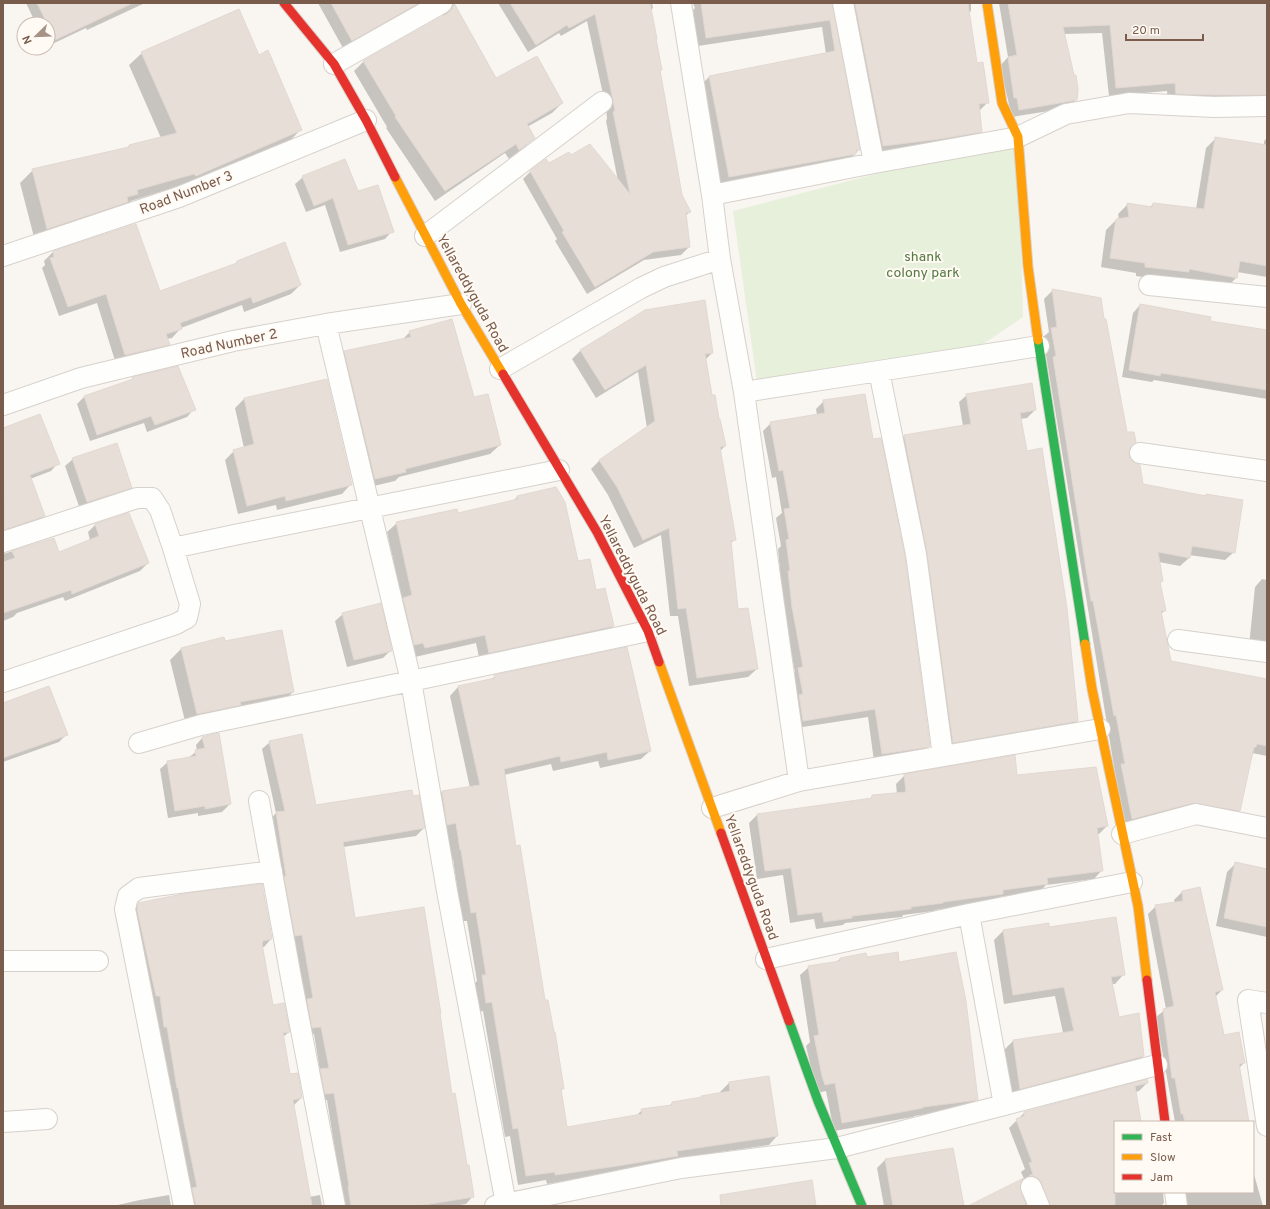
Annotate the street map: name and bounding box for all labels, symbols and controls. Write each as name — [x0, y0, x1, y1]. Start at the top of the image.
north arrow — [16, 16, 56, 56]
scale bar — [1126, 16, 1203, 42]
text: 20 m — [1132, 23, 1160, 39]
text: N — [20, 33, 36, 46]
street label: Road Number 3 — [138, 168, 236, 219]
street label: Yellareddyguda Road — [432, 232, 511, 356]
park label: shank colony park — [886, 249, 960, 282]
street label: Road Number 2 — [179, 326, 279, 363]
street label: Yellareddyguda Road — [594, 513, 669, 639]
street label: Yellareddyguda Road — [720, 812, 781, 943]
legend — [1114, 1121, 1254, 1193]
text: Fast — [1150, 1130, 1172, 1146]
text: Slow — [1150, 1150, 1176, 1166]
text: Jam — [1150, 1170, 1173, 1186]

